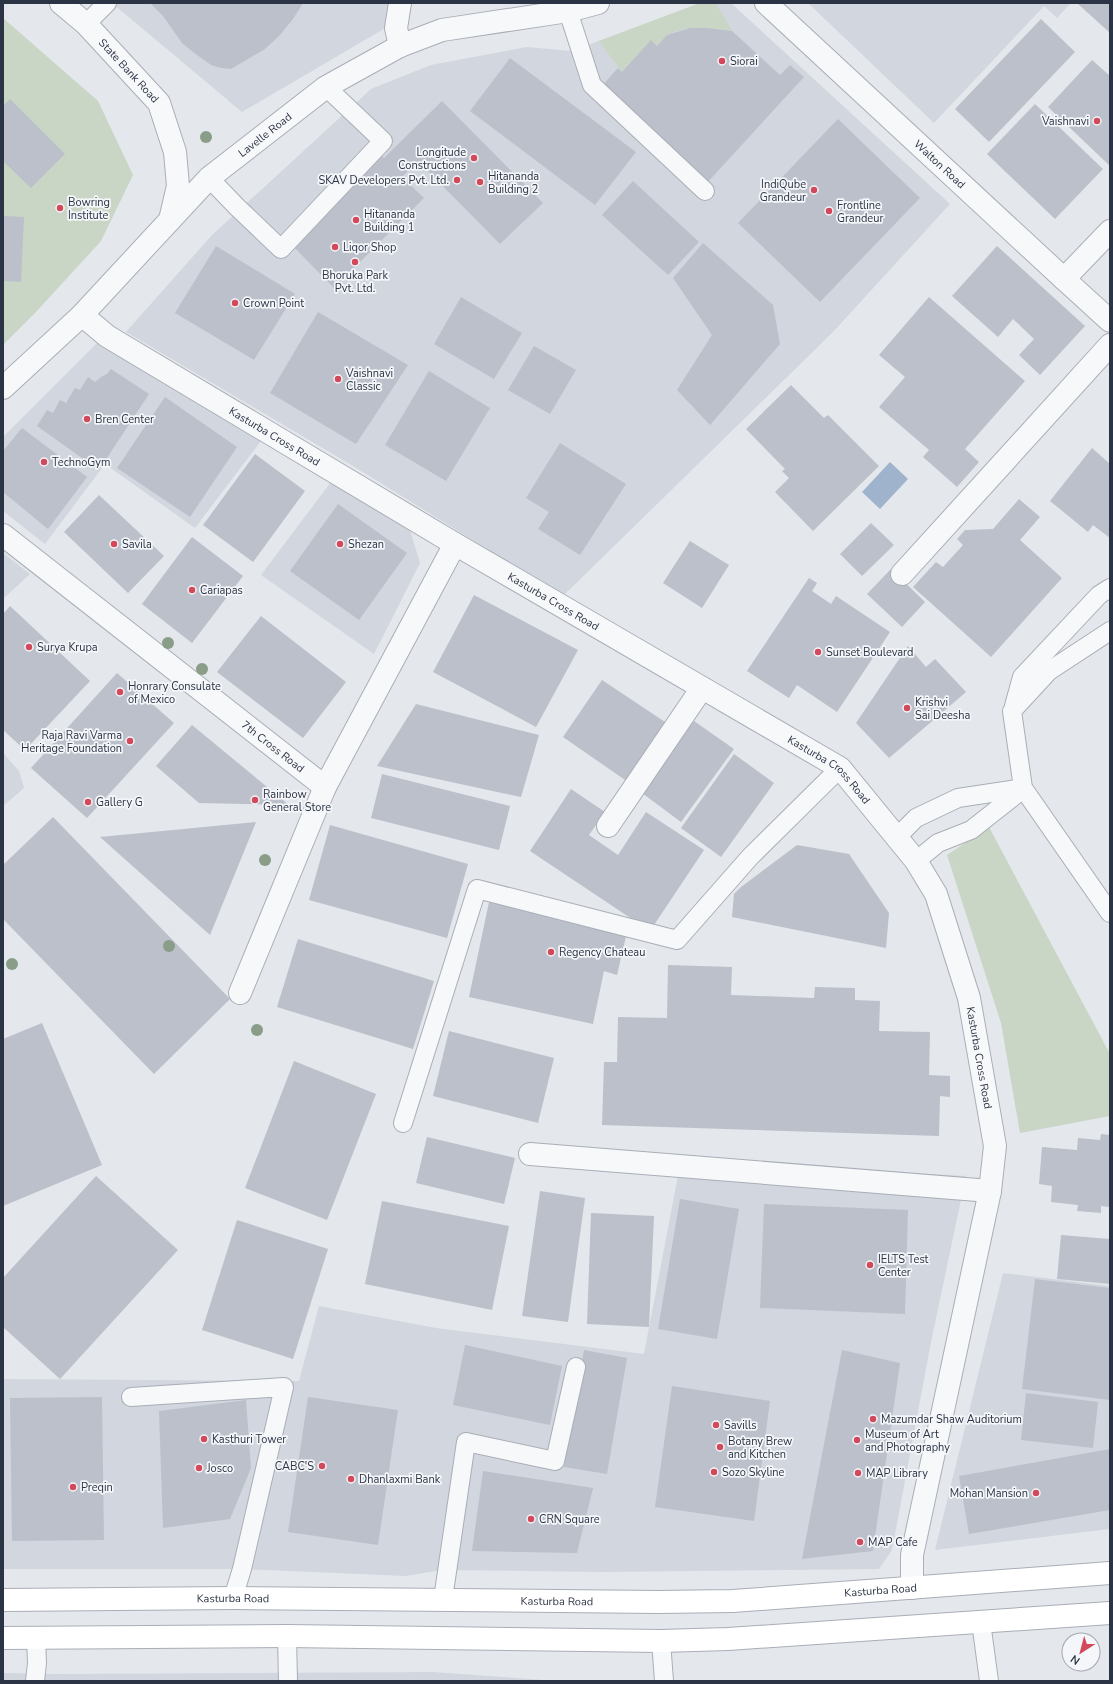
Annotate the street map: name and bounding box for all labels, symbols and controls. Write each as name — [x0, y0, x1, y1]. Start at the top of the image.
street label: State Bank Road — [96, 35, 162, 106]
place label: Siorai — [730, 54, 758, 69]
marker: Siorai — [717, 56, 727, 66]
street label: Lavelle Road — [235, 109, 295, 160]
place label: Vaishnavi — [1041, 114, 1089, 129]
marker: Vaishnavi — [1092, 116, 1102, 126]
street label: Walton Road — [911, 136, 969, 192]
place label: Longitude Constructions — [398, 145, 466, 173]
marker: Longitude Constructions — [469, 153, 479, 163]
place label: Hitananda Building 2 — [488, 169, 539, 197]
place label: SKAV Developers Pvt. Ltd. — [318, 173, 449, 188]
marker: SKAV Developers Pvt. Ltd. — [452, 175, 462, 185]
marker: Hitananda Building 2 — [475, 177, 485, 187]
place label: IndiQube Grandeur — [760, 177, 806, 205]
marker: IndiQube Grandeur — [809, 185, 819, 195]
place label: Bowring Institute — [68, 195, 110, 223]
place label: Frontline Grandeur — [837, 198, 883, 226]
marker: Bowring Institute — [55, 203, 65, 213]
marker: Frontline Grandeur — [824, 206, 834, 216]
place label: Hitananda Building 1 — [364, 207, 415, 235]
marker: Hitananda Building 1 — [351, 215, 361, 225]
place label: Liqor Shop — [343, 240, 396, 255]
marker: Liqor Shop — [330, 242, 340, 252]
marker: Bhoruka Park Pvt. Ltd. — [350, 257, 360, 267]
place label: Bhoruka Park Pvt. Ltd. — [322, 268, 388, 296]
place label: Crown Point — [243, 296, 304, 311]
marker: Crown Point — [230, 298, 240, 308]
place label: Vaishnavi Classic — [345, 366, 393, 394]
marker: Vaishnavi Classic — [333, 374, 343, 384]
street label: Kasturba Cross Road — [226, 403, 323, 469]
place label: Bren Center — [95, 412, 154, 427]
marker: Bren Center — [82, 414, 92, 424]
place label: TechnoGym — [52, 455, 110, 470]
marker: TechnoGym — [39, 457, 49, 467]
place label: Savila — [122, 537, 152, 552]
place label: Shezan — [348, 537, 384, 552]
marker: Savila — [109, 539, 119, 549]
marker: Shezan — [335, 539, 345, 549]
street label: Kasturba Cross Road — [505, 569, 602, 634]
place label: Cariapas — [200, 583, 243, 598]
marker: Cariapas — [187, 585, 197, 595]
place label: Surya Krupa — [37, 640, 98, 655]
marker: Surya Krupa — [24, 642, 34, 652]
place label: Sunset Boulevard — [826, 645, 913, 660]
marker: Sunset Boulevard — [813, 647, 823, 657]
place label: Honrary Consulate of Mexico — [128, 679, 221, 707]
marker: Honrary Consulate of Mexico — [115, 687, 125, 697]
place label: Krishvi Sai Deesha — [915, 695, 970, 723]
marker: Krishvi Sai Deesha — [902, 703, 912, 713]
street label: 7th Cross Road — [239, 717, 308, 776]
place label: Raja Ravi Varma Heritage Foundation — [21, 728, 122, 756]
street label: Kasturba Cross Road — [785, 732, 874, 807]
marker: Raja Ravi Varma Heritage Foundation — [125, 736, 135, 746]
place label: Rainbow General Store — [263, 787, 331, 815]
place label: Gallery G — [96, 795, 143, 810]
marker: Rainbow General Store — [250, 795, 260, 805]
marker: Gallery G — [83, 797, 93, 807]
place label: Regency Chateau — [559, 945, 645, 960]
marker: Regency Chateau — [546, 947, 556, 957]
street label: Kasturba Cross Road — [963, 1006, 996, 1110]
place label: IELTS Test Center — [878, 1252, 929, 1280]
marker: IELTS Test Center — [865, 1260, 875, 1270]
place label: Mazumdar Shaw Auditorium — [881, 1412, 1022, 1427]
marker: Mazumdar Shaw Auditorium — [868, 1414, 878, 1424]
place label: Savills — [724, 1418, 757, 1433]
marker: Savills — [711, 1420, 721, 1430]
place label: Museum of Art and Photography — [865, 1427, 950, 1455]
place label: Kasthuri Tower — [212, 1432, 286, 1447]
marker: Kasthuri Tower — [199, 1434, 209, 1444]
place label: Botany Brew and Kitchen — [728, 1434, 792, 1462]
marker: Museum of Art and Photography — [852, 1435, 862, 1445]
marker: Botany Brew and Kitchen — [715, 1442, 725, 1452]
place label: CABC'S — [275, 1459, 314, 1474]
place label: Josco — [206, 1461, 233, 1476]
marker: CABC'S — [317, 1461, 327, 1471]
marker: Josco — [194, 1463, 204, 1473]
place label: Sozo Skyline — [722, 1465, 785, 1480]
place label: MAP Library — [866, 1466, 928, 1481]
marker: Sozo Skyline — [709, 1467, 719, 1477]
marker: MAP Library — [853, 1468, 863, 1478]
place label: Dhanlaxmi Bank — [359, 1472, 441, 1487]
marker: Dhanlaxmi Bank — [346, 1474, 356, 1484]
place label: Preqin — [81, 1480, 113, 1495]
marker: Preqin — [68, 1482, 78, 1492]
place label: Mohan Mansion — [950, 1486, 1028, 1501]
marker: Mohan Mansion — [1031, 1488, 1041, 1498]
place label: CRN Square — [539, 1512, 600, 1527]
marker: CRN Square — [526, 1514, 536, 1524]
place label: MAP Cafe — [868, 1535, 918, 1550]
marker: MAP Cafe — [855, 1537, 865, 1547]
street label: Kasturba Road — [844, 1580, 917, 1600]
street label: Kasturba Road — [197, 1590, 269, 1606]
street label: Kasturba Road — [521, 1593, 593, 1609]
north arrow — [1061, 1632, 1101, 1672]
text: N — [1068, 1651, 1083, 1668]

